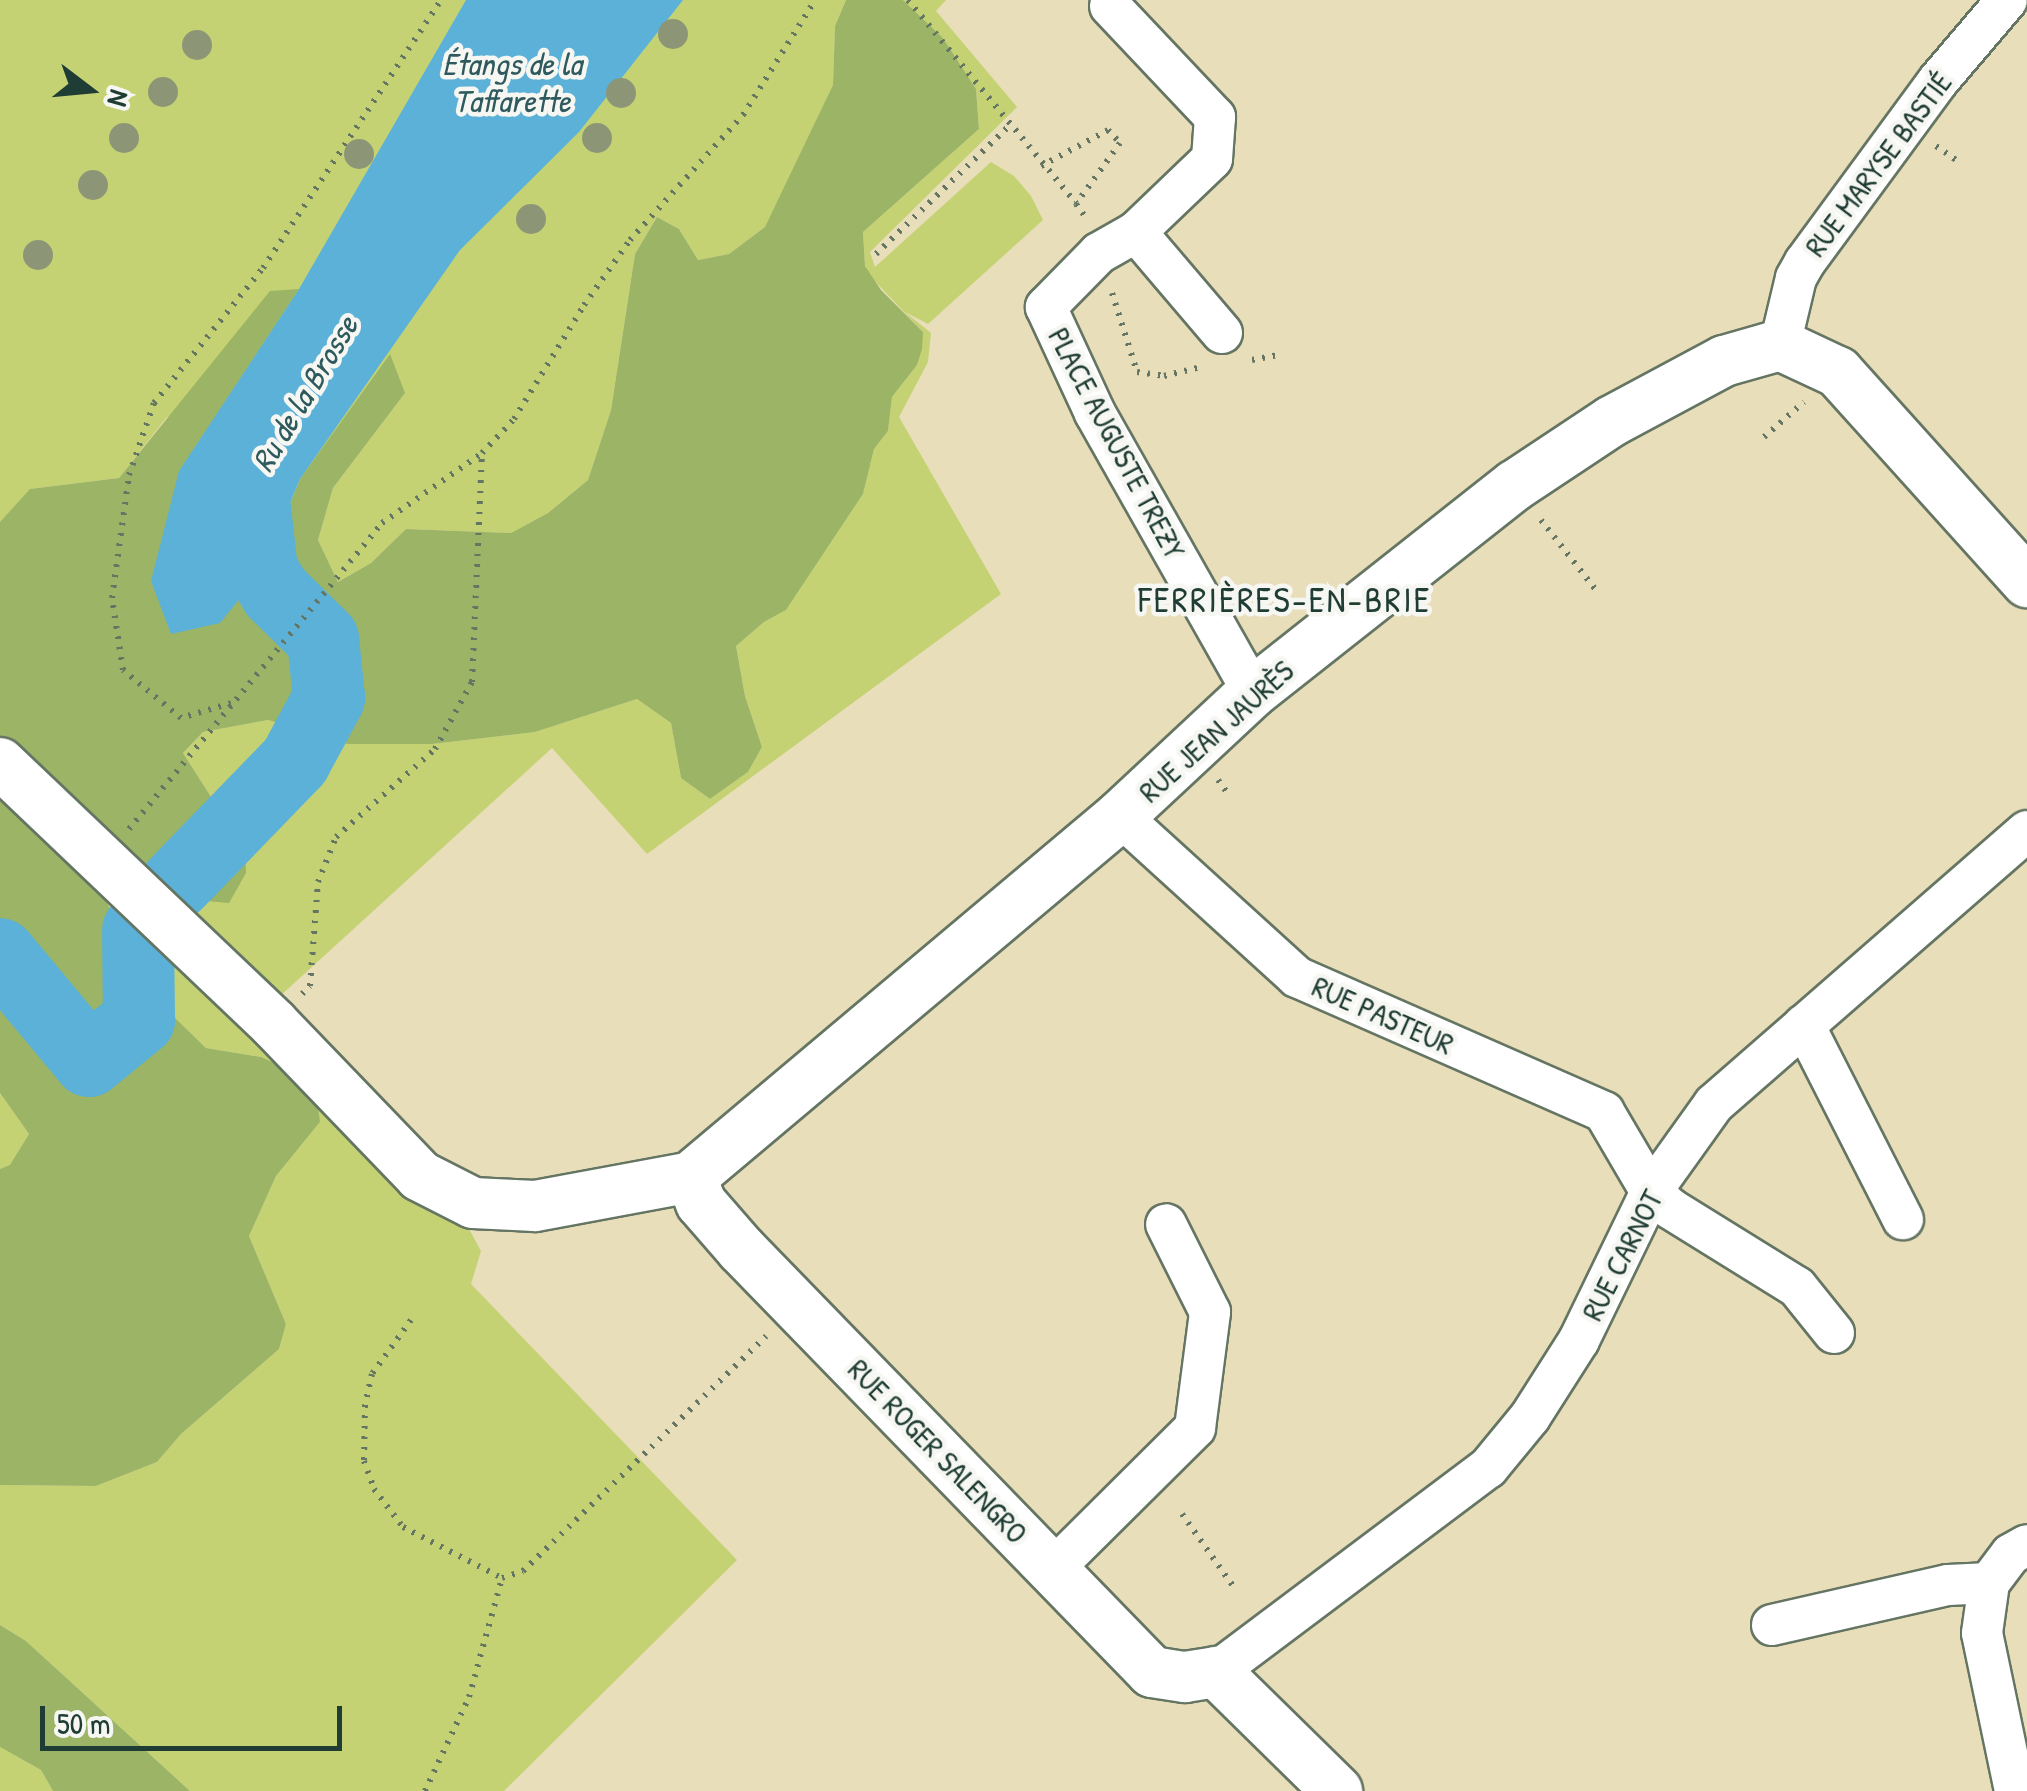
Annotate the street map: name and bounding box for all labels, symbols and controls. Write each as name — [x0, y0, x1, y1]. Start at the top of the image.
north arrow — [40, 40, 140, 140]
water label: Étangs de la Taffarette — [442, 46, 582, 121]
street label: RUE MARYSE BASTIÉ — [1797, 65, 1959, 263]
text: N — [99, 86, 139, 111]
water label: Ru de la Brosse — [244, 309, 366, 479]
street label: PLACE AUGUSTE TREZY — [1041, 321, 1193, 565]
district label: FERRIÈRES-EN-BRIE — [1138, 579, 1432, 621]
street label: RUE JEAN JAURÈS — [1131, 652, 1301, 810]
street label: RUE PASTEUR — [1307, 968, 1459, 1062]
street label: RUE CARNOT — [1574, 1184, 1670, 1326]
street label: RUE ROGER SALENGRO — [841, 1351, 1035, 1551]
scale bar — [45, 1686, 348, 1748]
text: 50 m — [57, 1703, 110, 1743]

